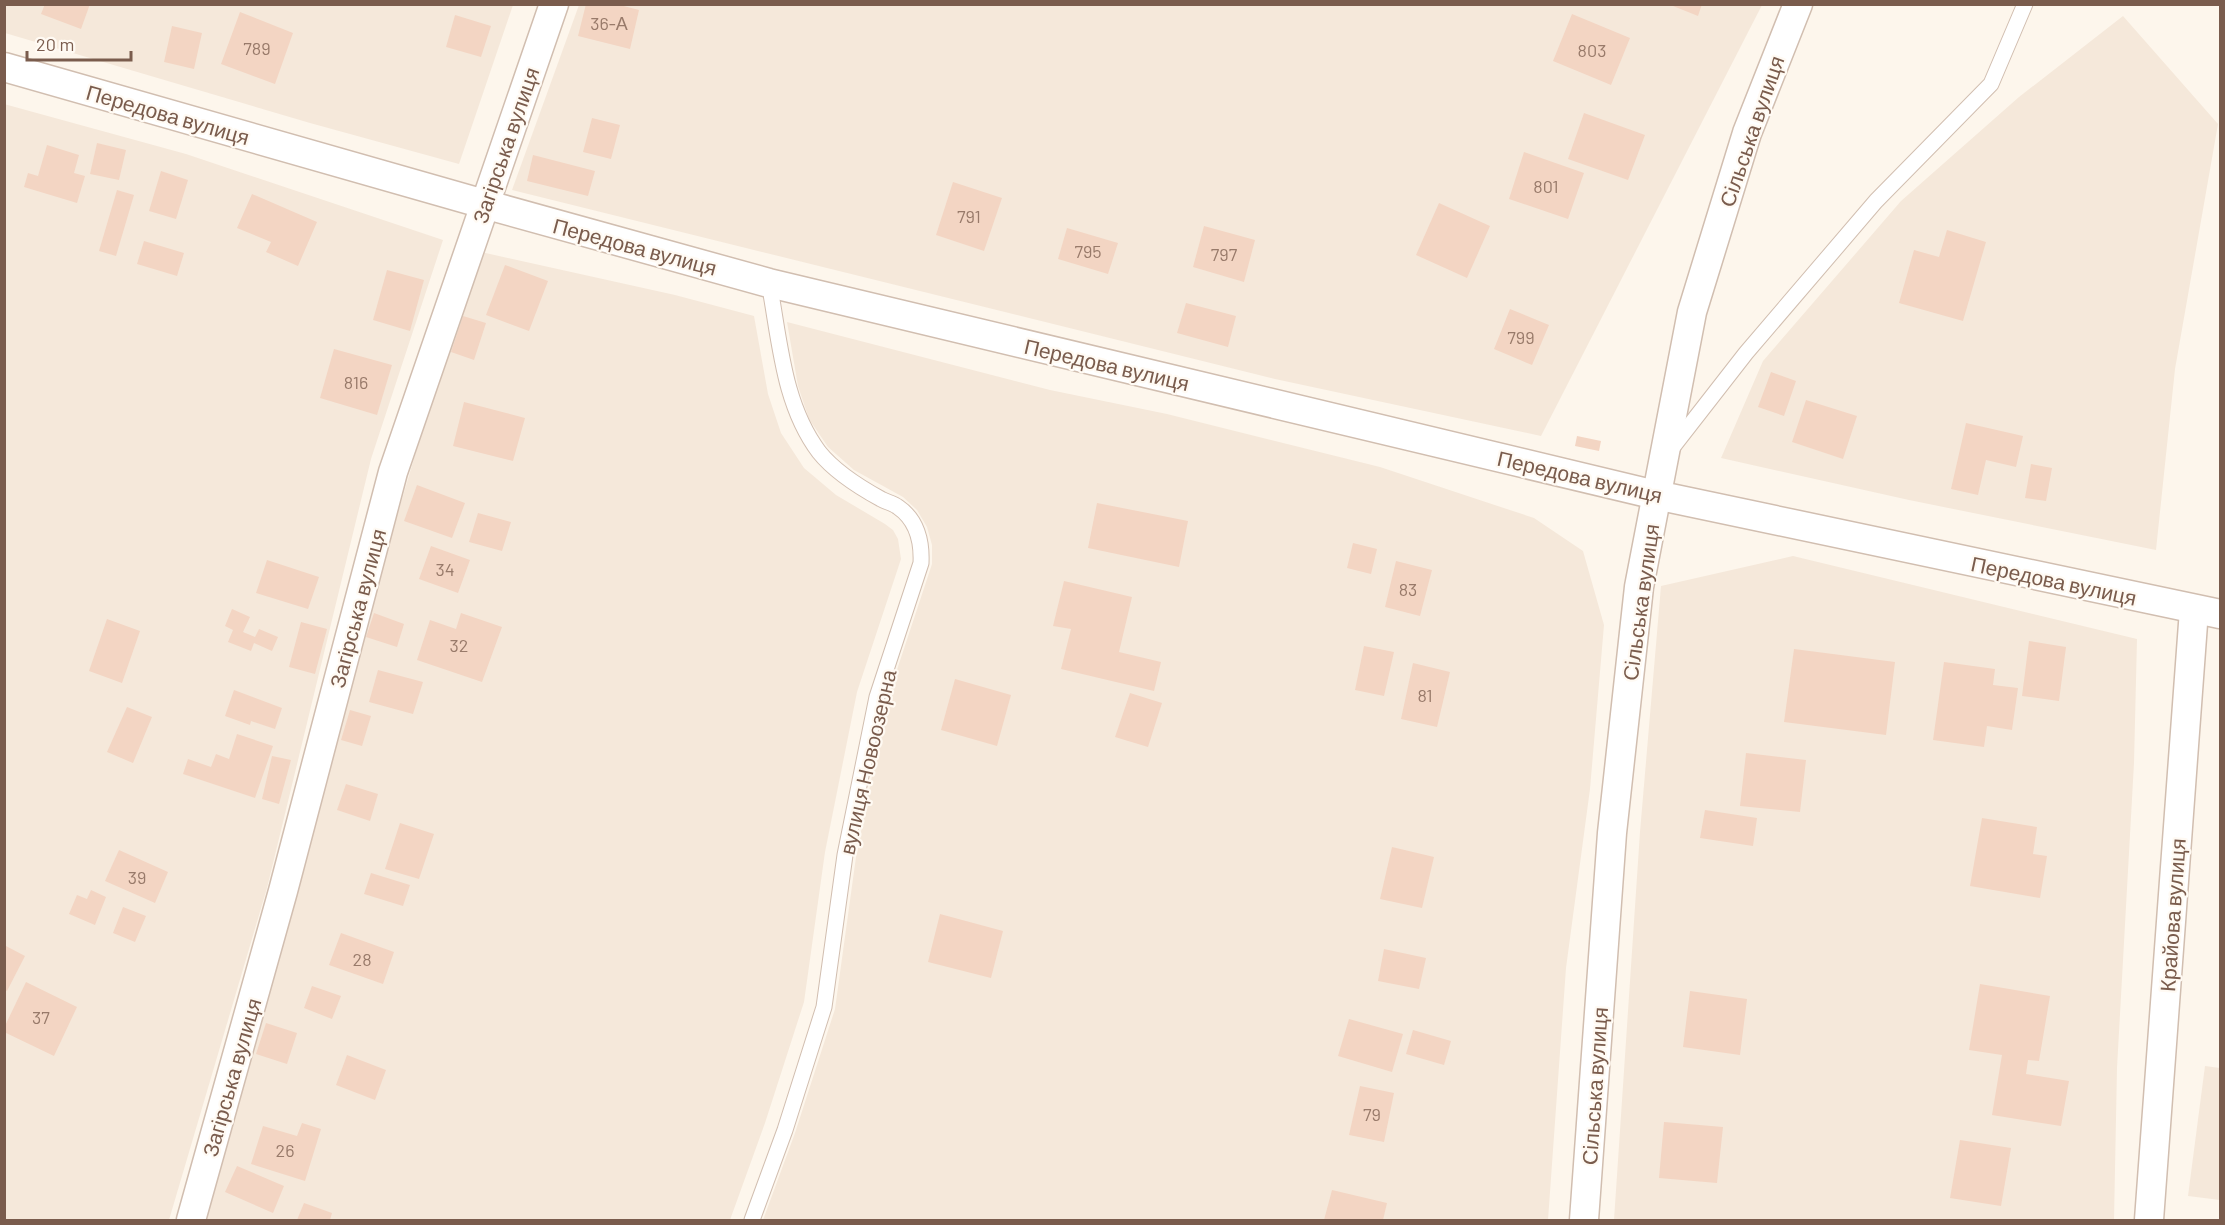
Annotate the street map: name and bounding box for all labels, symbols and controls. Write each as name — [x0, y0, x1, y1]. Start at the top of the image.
house number: 36-А — [590, 12, 628, 34]
scale bar — [27, 24, 130, 62]
text: 20 m — [36, 33, 74, 55]
house number: 789 — [243, 37, 271, 59]
house number: 803 — [1578, 39, 1606, 61]
street label: Сільська вулиця — [1713, 52, 1789, 210]
street label: Загірська вулиця — [467, 64, 543, 226]
street label: Передова вулиця — [84, 79, 252, 149]
house number: 801 — [1533, 175, 1559, 197]
house number: 791 — [957, 205, 981, 227]
street label: Передова вулиця — [550, 212, 720, 280]
house number: 795 — [1074, 240, 1102, 262]
house number: 797 — [1211, 243, 1238, 265]
house number: 799 — [1507, 326, 1535, 348]
street label: Передова вулиця — [1022, 333, 1192, 395]
house number: 816 — [344, 371, 368, 393]
street label: Передова вулиця — [1495, 445, 1665, 507]
street label: Сільська вулиця — [1617, 522, 1663, 682]
street label: Загірська вулиця — [324, 526, 390, 690]
street label: Передова вулиця — [1969, 550, 2139, 610]
house number: 34 — [435, 558, 455, 580]
house number: 83 — [1399, 578, 1417, 600]
house number: 32 — [450, 634, 468, 656]
street label: вулиця Новоозерна — [834, 667, 901, 857]
house number: 81 — [1417, 684, 1433, 706]
street label: Крайова вулиця — [2154, 837, 2190, 993]
house number: 39 — [128, 866, 146, 888]
house number: 28 — [352, 948, 372, 970]
street label: Загірська вулиця — [196, 995, 266, 1159]
house number: 37 — [32, 1006, 50, 1028]
street label: Сільська вулиця — [1576, 1006, 1612, 1166]
house number: 79 — [1363, 1103, 1381, 1125]
house number: 26 — [276, 1139, 294, 1161]

